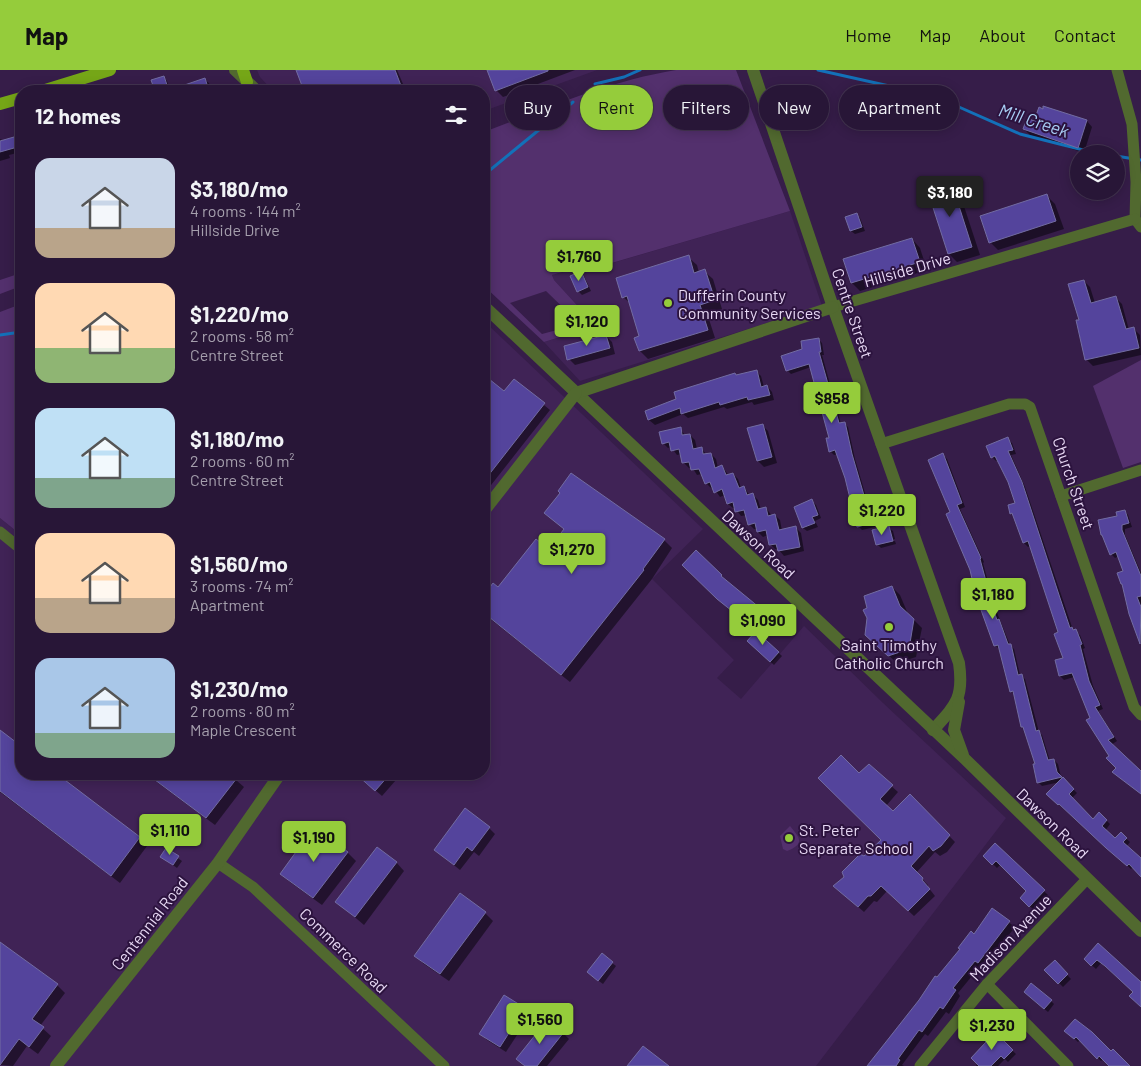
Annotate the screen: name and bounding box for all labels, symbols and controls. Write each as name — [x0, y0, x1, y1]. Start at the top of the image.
text: Map — [25, 21, 68, 50]
text: Home — [845, 24, 891, 46]
text: Map — [919, 24, 951, 46]
text: About — [979, 24, 1026, 46]
text: Contact — [1054, 24, 1116, 46]
chip: Buy — [505, 85, 570, 130]
chip: Rent — [580, 85, 653, 130]
chip: Filters — [663, 85, 749, 130]
chip: New — [759, 85, 829, 130]
chip: Apartment — [839, 85, 959, 130]
water label: Mill Creek — [996, 98, 1072, 142]
icon: filters — [442, 101, 470, 129]
text: 12 homes — [35, 103, 121, 128]
map controls — [1070, 145, 1125, 200]
button: layers — [1070, 145, 1125, 200]
text: $3,180/mo — [190, 176, 288, 201]
pin: $3,180 — [909, 176, 991, 218]
icon: home — [75, 178, 135, 238]
text: $3,180 — [927, 182, 973, 201]
text: 4 rooms · 144 m² — [190, 201, 301, 220]
text: Hillside Drive — [190, 220, 280, 239]
pin: $1,760 — [538, 240, 620, 282]
text: $1,760 — [557, 246, 601, 265]
street label: Hillside Drive — [861, 247, 953, 291]
street label: Centre Street — [829, 266, 877, 360]
place label: Dufferin County Community Services — [678, 285, 821, 322]
marker: Dufferin County Community Services — [662, 297, 674, 309]
text: $1,220/mo — [190, 301, 289, 326]
icon: home — [75, 303, 135, 363]
pin: $1,120 — [546, 304, 628, 347]
text: $1,120 — [566, 311, 608, 330]
text: 2 rooms · 58 m² — [190, 326, 294, 345]
text: Centre Street — [190, 345, 284, 364]
pin: $858 — [802, 382, 862, 424]
text: $858 — [814, 388, 850, 407]
text: $1,180/mo — [190, 426, 284, 451]
icon: home — [75, 428, 135, 488]
street label: Church Street — [1049, 434, 1099, 532]
text: 2 rooms · 60 m² — [190, 451, 295, 470]
text: Centre Street — [190, 470, 284, 489]
pin: $1,220 — [841, 494, 923, 536]
text: $1,220 — [859, 500, 905, 519]
street label: Dawson Road — [719, 505, 799, 583]
pin: $1,270 — [531, 532, 613, 575]
text: $1,270 — [549, 539, 595, 558]
text: $1,560/mo — [190, 551, 288, 576]
icon: home — [75, 553, 135, 613]
text: 3 rooms · 74 m² — [190, 576, 293, 595]
pin: $1,180 — [952, 578, 1034, 620]
text: $1,180 — [972, 584, 1014, 603]
text: Apartment — [190, 595, 265, 614]
pin: $1,090 — [722, 604, 804, 646]
text: $1,090 — [740, 610, 786, 629]
marker: Saint Timothy Catholic Church — [883, 621, 895, 633]
place label: Saint Timothy Catholic Church — [834, 635, 944, 672]
text: $1,230/mo — [190, 676, 288, 701]
icon: home — [75, 678, 135, 738]
text: 2 rooms · 80 m² — [190, 701, 295, 720]
text: Maple Crescent — [190, 720, 297, 739]
street label: Dawson Road — [1013, 784, 1093, 862]
pin: $1,110 — [129, 814, 211, 856]
text: $1,110 — [150, 820, 190, 839]
pin: $1,190 — [273, 820, 355, 863]
place label: St. Peter Separate School — [799, 820, 912, 857]
text: $1,190 — [293, 827, 335, 846]
marker: St. Peter Separate School — [783, 832, 795, 844]
street label: Centennial Road — [107, 873, 191, 973]
street label: Madison Avenue — [965, 890, 1055, 984]
street label: Commerce Road — [296, 903, 392, 997]
pin: $1,560 — [499, 1002, 581, 1045]
pin: $1,230 — [951, 1008, 1033, 1051]
text: $1,560 — [517, 1009, 563, 1028]
text: $1,230 — [969, 1015, 1015, 1034]

